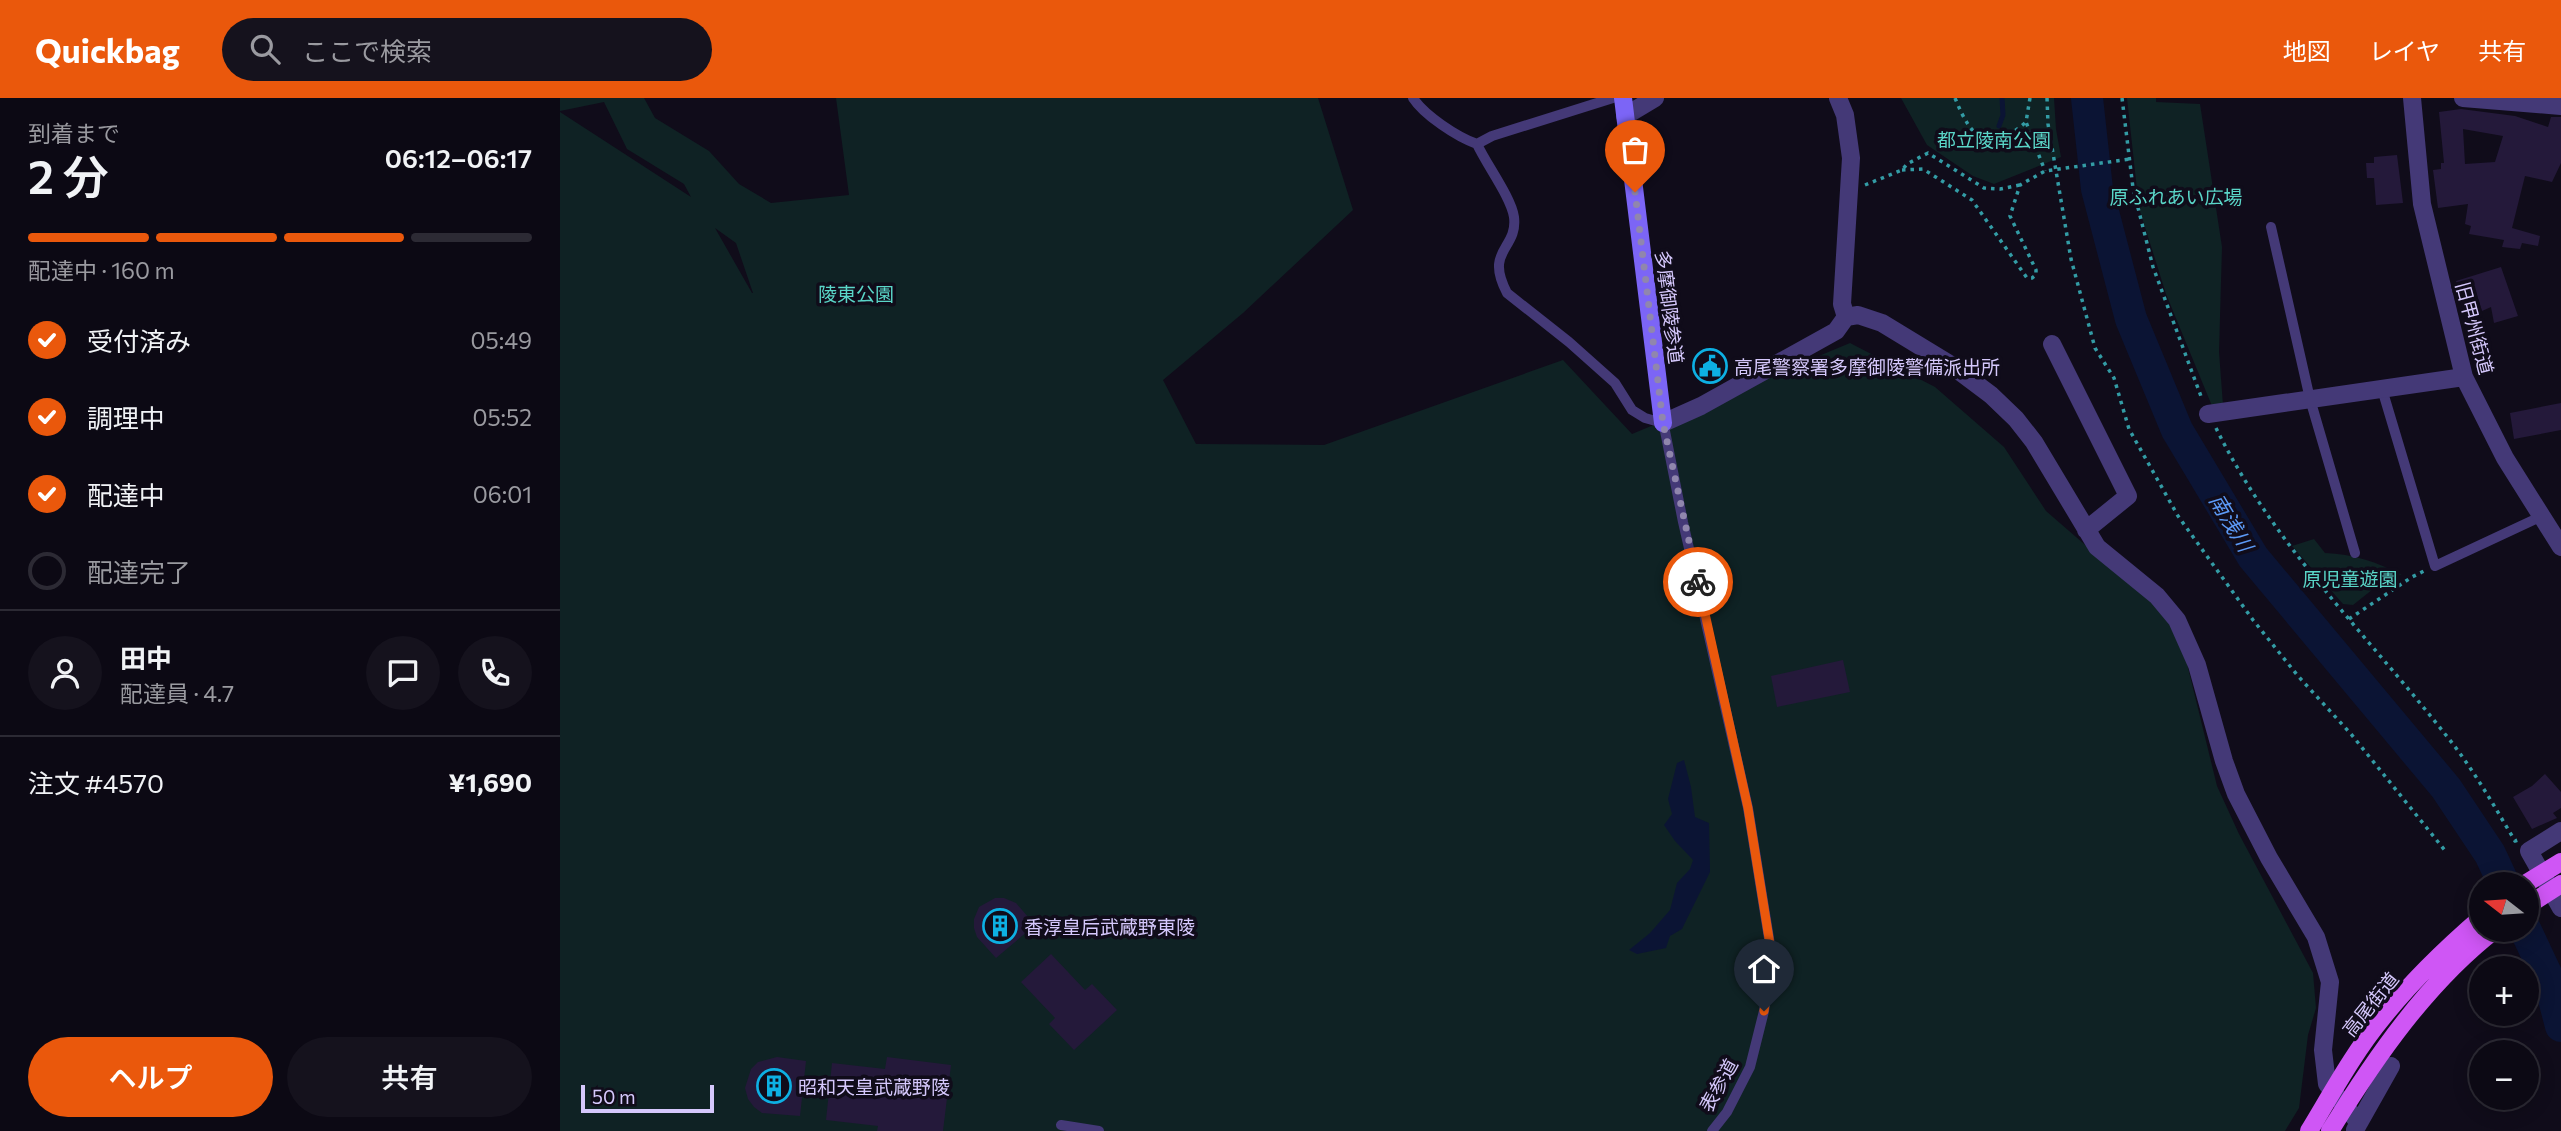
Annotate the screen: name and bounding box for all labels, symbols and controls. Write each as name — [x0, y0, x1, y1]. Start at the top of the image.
search box — [222, 18, 712, 81]
text: Quickbag — [35, 29, 180, 70]
icon: search — [246, 30, 284, 68]
text: ここで検索 — [302, 35, 432, 66]
text: 地図 — [2283, 36, 2331, 65]
text: レイヤ — [2369, 36, 2440, 65]
text: 共有 — [2478, 36, 2526, 65]
text: 到着まで — [28, 119, 120, 147]
pin — [1605, 120, 1665, 192]
park label: 都立陵南公園 — [1937, 128, 2051, 151]
icon: bag — [1616, 131, 1654, 169]
text: 06:12–06:17 — [385, 142, 532, 173]
text: 2 分 — [28, 147, 109, 203]
park label: 原ふれあい広場 — [2109, 185, 2243, 208]
street label: 多摩御陵参道 — [1652, 249, 1688, 365]
text: 配達中 · 160 m — [28, 256, 175, 284]
street label: 旧甲州街道 — [2452, 279, 2498, 377]
park label: 陵東公園 — [818, 282, 894, 305]
icon: check — [28, 321, 66, 359]
text: 受付済み — [87, 325, 191, 356]
text: 05:49 — [471, 326, 532, 354]
public building icon: 高尾警察署多摩御陵警備派出所 — [1691, 347, 1729, 385]
place label: 高尾警察署多摩御陵警備派出所 — [1734, 355, 2000, 378]
icon: check — [28, 398, 66, 436]
text: 調理中 — [87, 402, 165, 433]
text: 05:52 — [472, 403, 532, 431]
icon: check — [28, 475, 66, 513]
text: 配達中 — [87, 479, 165, 510]
text: 06:01 — [473, 480, 532, 508]
water label: 南浅川 — [2205, 489, 2260, 557]
courier — [1663, 547, 1733, 617]
text: 配達完了 — [87, 556, 191, 587]
icon: bike — [1679, 563, 1717, 601]
park label: 原児童遊園 — [2302, 567, 2398, 590]
button: person — [28, 636, 102, 710]
button: chat — [366, 636, 440, 710]
button: phone — [458, 636, 532, 710]
text: 田中 — [120, 642, 172, 673]
text: 配達員 · 4.7 — [120, 679, 234, 707]
text: ¥1,690 — [449, 766, 532, 797]
text: 注文 #4570 — [28, 767, 164, 798]
north arrow — [2469, 872, 2539, 942]
map controls — [2469, 872, 2539, 1110]
building icon: 香淳皇后武蔵野東陵 — [981, 907, 1019, 945]
place label: 香淳皇后武蔵野東陵 — [1024, 915, 1195, 938]
pin — [1734, 939, 1794, 1011]
icon: home — [1745, 950, 1783, 988]
button: + — [2469, 956, 2539, 1026]
street label: 高尾街道 — [2337, 967, 2403, 1041]
button: ヘルプ — [28, 1037, 273, 1117]
button: 共有 — [287, 1037, 532, 1117]
button: − — [2469, 1040, 2539, 1110]
street label: 表参道 — [1694, 1054, 1742, 1116]
building icon: 昭和天皇武蔵野陵 — [755, 1067, 793, 1105]
place label: 昭和天皇武蔵野陵 — [798, 1075, 950, 1098]
scale bar — [581, 1082, 714, 1114]
text: 50 m — [592, 1085, 636, 1108]

